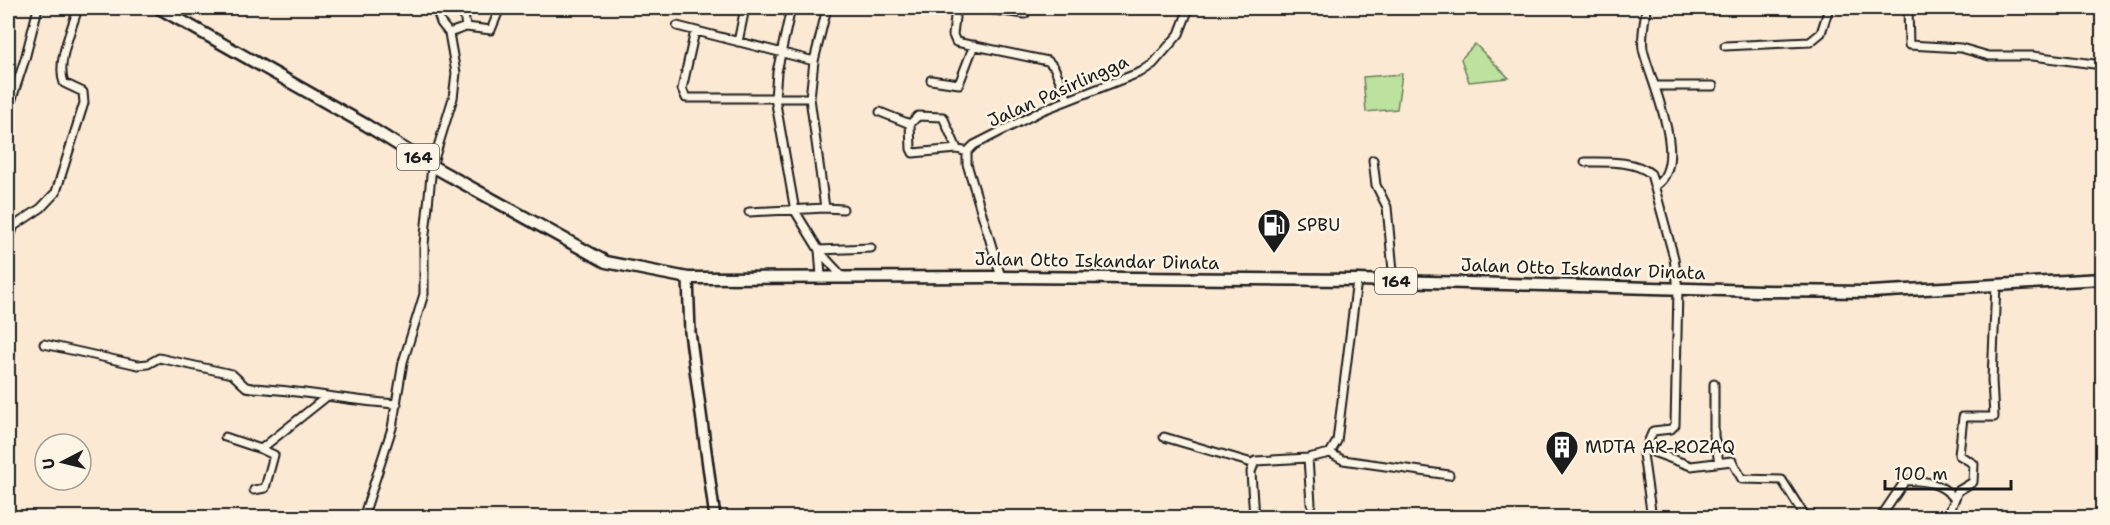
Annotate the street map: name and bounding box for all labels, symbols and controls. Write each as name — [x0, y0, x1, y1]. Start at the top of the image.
street label: Jalan Pasirlingga — [984, 49, 1132, 133]
road number: 164 — [397, 144, 439, 170]
fuel station icon: SPBU — [1256, 207, 1292, 254]
place label: SPBU — [1297, 213, 1340, 237]
street label: Jalan Otto Iskandar Dinata — [974, 247, 1220, 275]
street label: Jalan Otto Iskandar Dinata — [1460, 253, 1706, 285]
road number: 164 — [1375, 268, 1417, 294]
building icon: MDTA AR-ROZAQ — [1544, 429, 1580, 476]
north arrow — [33, 432, 93, 492]
place label: MDTA AR-ROZAQ — [1585, 435, 1735, 459]
scale bar — [1885, 453, 2011, 491]
text: U — [38, 457, 60, 470]
text: 100 m — [1894, 462, 1948, 486]

